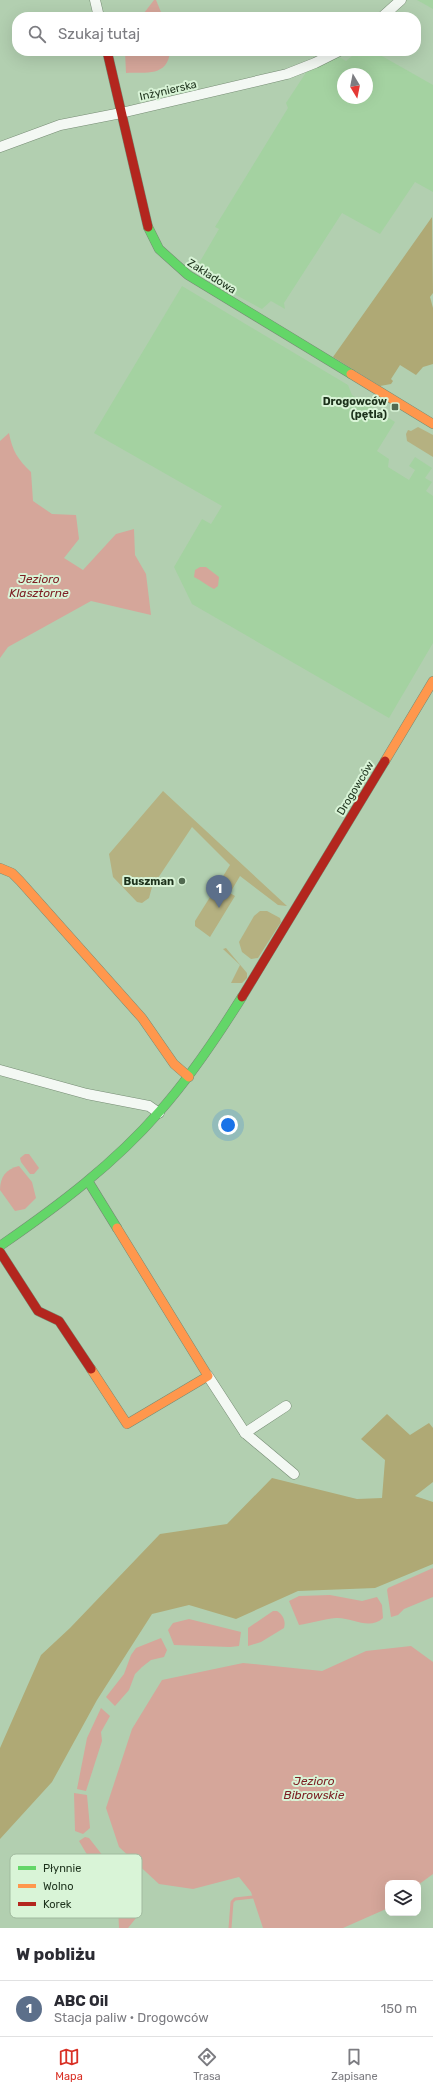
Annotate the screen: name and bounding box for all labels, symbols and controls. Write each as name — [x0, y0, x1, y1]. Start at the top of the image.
search box — [12, 12, 421, 56]
icon: search — [26, 23, 48, 45]
text: Szukaj tutaj — [58, 25, 140, 43]
north arrow — [337, 68, 373, 104]
street label: Inżynierska — [138, 78, 198, 103]
street label: Zakładowa — [185, 256, 238, 296]
place label: Drogowców (pętla) — [323, 395, 387, 421]
marker: Drogowców (pętla) — [390, 402, 400, 412]
water label: Jezioro Klasztorne — [9, 572, 69, 600]
street label: Drogowców — [334, 759, 377, 818]
place label: Buszman — [123, 875, 174, 888]
pin: 1 — [206, 875, 232, 908]
marker: Buszman — [177, 876, 187, 886]
your location — [218, 1115, 238, 1135]
water label: Jezioro Bibrowskie — [284, 1774, 345, 1802]
legend — [10, 1854, 142, 1918]
text: Płynnie — [43, 1862, 81, 1875]
text: Wolno — [43, 1880, 74, 1893]
map controls — [385, 1880, 421, 1916]
button: layers — [385, 1880, 421, 1916]
text: Korek — [43, 1898, 72, 1911]
text: W pobliżu — [16, 1944, 95, 1964]
text: ABC Oil — [54, 1992, 108, 2010]
text: 1 — [26, 2001, 32, 2016]
text: 150 m — [381, 2001, 417, 2016]
text: Stacja paliw · Drogowców — [54, 2010, 209, 2025]
tab: Mapa — [55, 2046, 83, 2083]
tab: Trasa — [193, 2046, 221, 2083]
tab: Zapisane — [331, 2046, 378, 2083]

